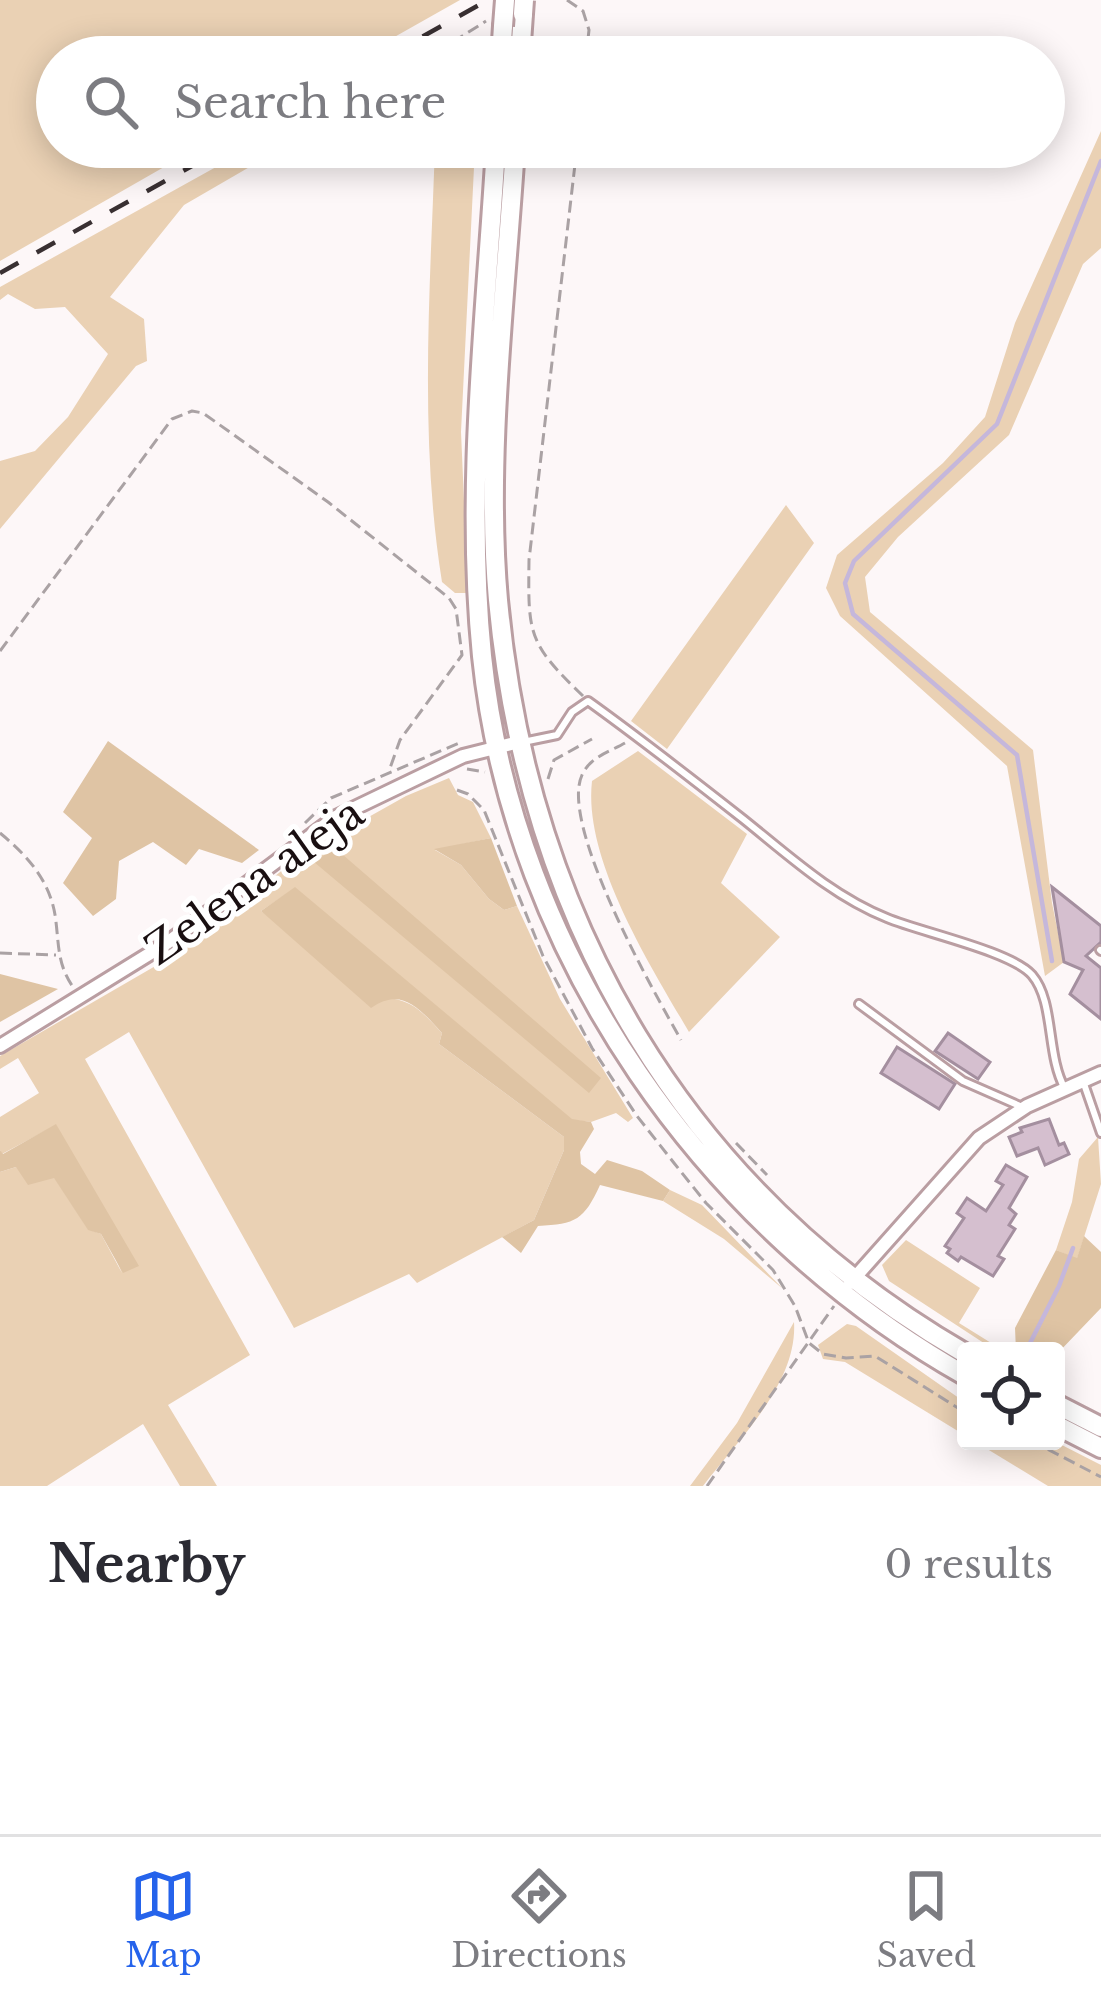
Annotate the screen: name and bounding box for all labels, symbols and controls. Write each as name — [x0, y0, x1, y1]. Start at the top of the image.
search box — [36, 36, 1065, 168]
icon: search — [78, 69, 144, 135]
text: Search here — [174, 74, 446, 130]
street label: Zelena aleja — [135, 786, 374, 975]
map controls — [957, 1342, 1065, 1450]
button: locate — [957, 1342, 1065, 1450]
text: Nearby — [48, 1533, 245, 1596]
text: 0 results — [884, 1540, 1053, 1589]
tab: Map — [125, 1863, 202, 1976]
tab: Directions — [451, 1863, 627, 1976]
tab: Saved — [877, 1863, 976, 1976]

